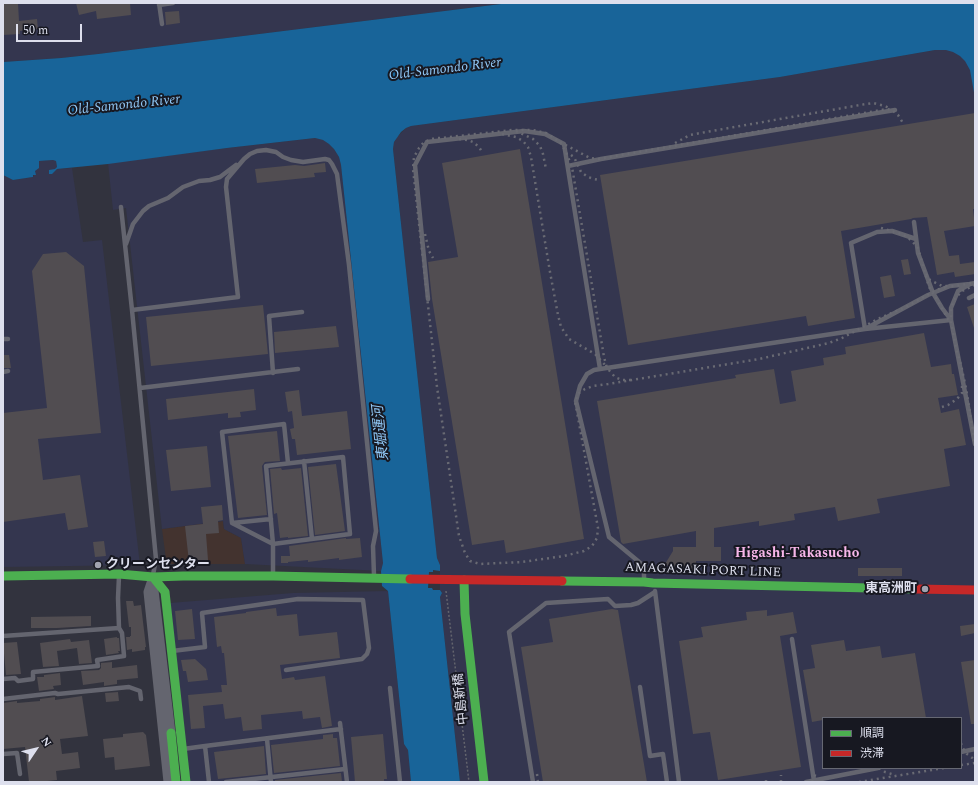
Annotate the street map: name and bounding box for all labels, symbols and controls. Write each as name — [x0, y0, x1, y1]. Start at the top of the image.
scale bar — [18, 16, 84, 42]
text: 50 m — [23, 21, 48, 40]
water label: Old-Samondo River — [388, 55, 502, 85]
water label: Old-Samondo River — [67, 92, 181, 120]
water label: 東堀運河 — [371, 404, 393, 462]
district label: Higashi-Takasucho — [735, 546, 859, 562]
place label: クリーンセンター — [106, 557, 210, 573]
marker: クリーンセンター — [93, 560, 103, 570]
street label: AMAGASAKI PORT LINE — [625, 560, 781, 582]
place label: 東高洲町 — [865, 581, 917, 597]
marker: 東高洲町 — [920, 584, 930, 594]
street label: 中島新橋 — [452, 672, 472, 726]
legend — [822, 717, 962, 769]
text: 順調 — [860, 724, 884, 743]
north arrow — [16, 729, 56, 769]
text: N — [37, 733, 56, 750]
text: 渋滞 — [860, 744, 884, 763]

